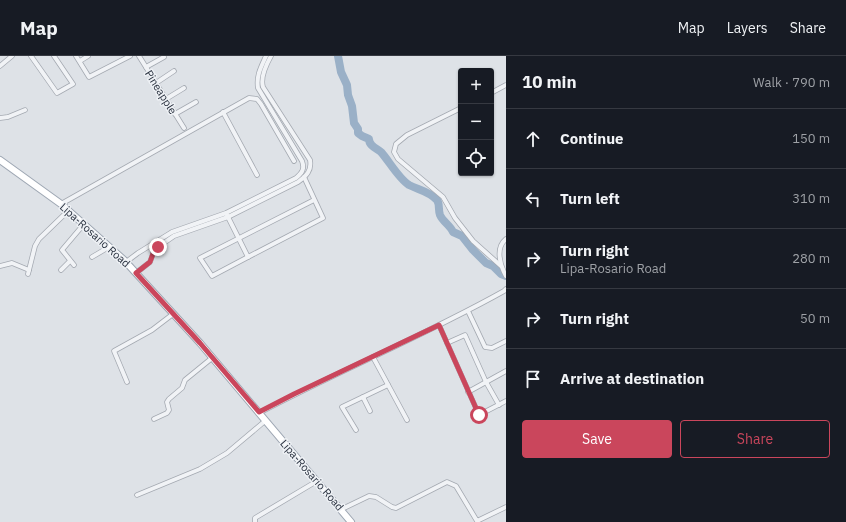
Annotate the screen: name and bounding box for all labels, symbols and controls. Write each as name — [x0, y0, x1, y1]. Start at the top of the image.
text: Map — [20, 16, 58, 40]
text: Map — [678, 19, 705, 37]
text: Layers — [727, 19, 768, 37]
text: Share — [790, 19, 826, 37]
street label: Pineapple — [142, 67, 180, 117]
map controls — [458, 68, 494, 176]
button: + — [458, 68, 494, 104]
text: 10 min — [522, 71, 577, 93]
text: Walk · 790 m — [753, 74, 830, 91]
button: − — [458, 104, 494, 140]
icon: ahead — [522, 128, 544, 150]
text: Continue — [560, 129, 624, 148]
text: 150 m — [792, 130, 830, 147]
button: locate — [458, 140, 494, 176]
icon: left — [522, 188, 544, 210]
text: Turn left — [560, 189, 620, 208]
text: 310 m — [792, 190, 830, 207]
street label: Lipa-Rosario Road — [57, 200, 133, 270]
route end — [149, 238, 167, 256]
text: Turn right — [560, 241, 629, 260]
icon: right — [522, 248, 544, 270]
text: 280 m — [792, 250, 830, 267]
text: Lipa-Rosario Road — [560, 260, 666, 277]
icon: right — [522, 308, 544, 330]
text: Turn right — [560, 309, 629, 328]
text: 50 m — [800, 310, 830, 327]
icon: arrive — [522, 368, 544, 390]
text: Arrive at destination — [560, 369, 704, 388]
route start — [470, 406, 488, 424]
button: Save — [522, 420, 672, 458]
button: Share — [680, 420, 830, 458]
street label: Lipa-Rosario Road — [277, 436, 347, 514]

